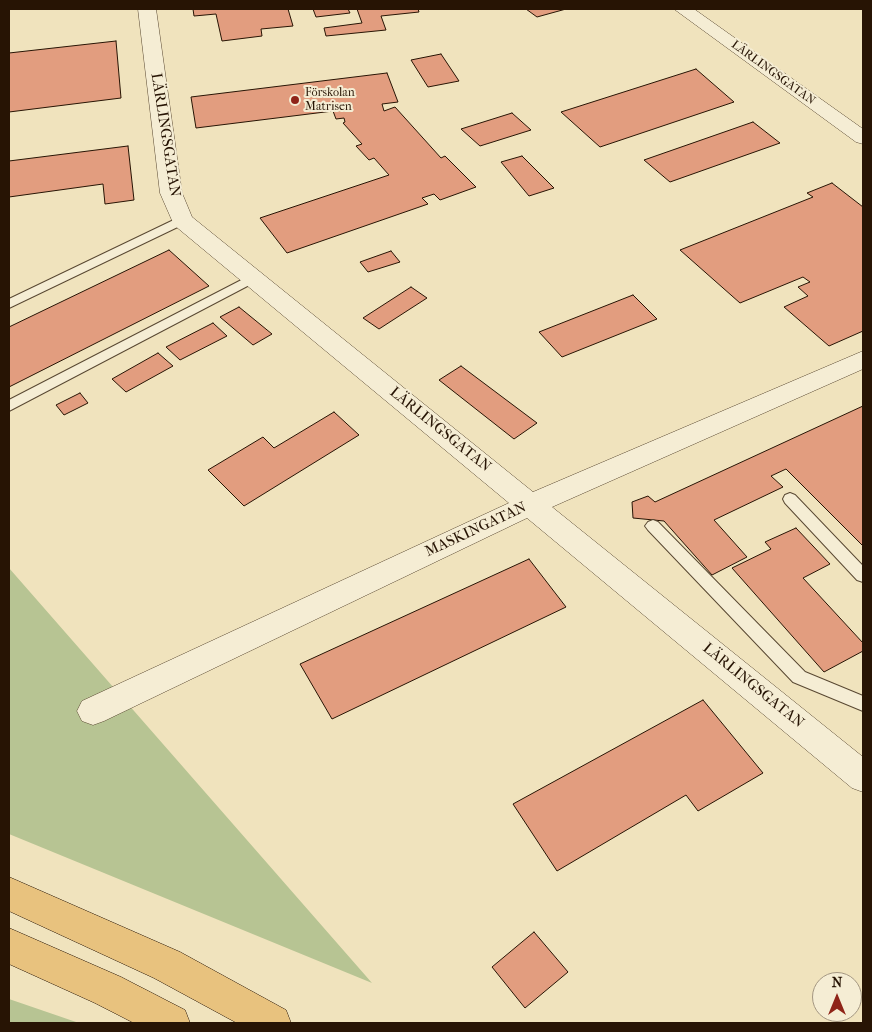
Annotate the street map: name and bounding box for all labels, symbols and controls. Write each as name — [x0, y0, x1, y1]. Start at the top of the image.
street label: LÄRLINGSGATAN — [728, 38, 818, 108]
street label: LÄRLINGSGATAN — [146, 72, 184, 198]
place label: Förskolan Matrisen — [305, 86, 355, 114]
marker: Förskolan Matrisen — [289, 94, 301, 106]
street label: LÄRLINGSGATAN — [386, 384, 494, 476]
street label: MASKINGATAN — [422, 499, 530, 561]
street label: LÄRLINGSGATAN — [699, 640, 807, 732]
north arrow — [812, 972, 862, 1022]
text: N — [832, 974, 842, 991]

